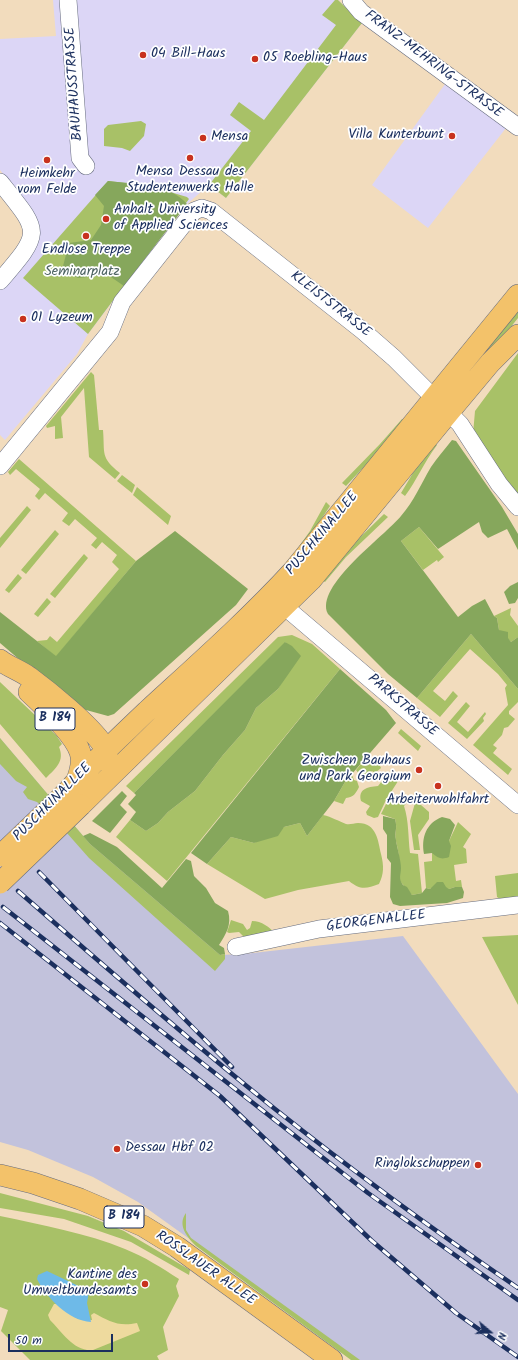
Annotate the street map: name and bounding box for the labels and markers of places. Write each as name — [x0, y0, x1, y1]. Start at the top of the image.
place label: 04 Bill-Haus — [151, 47, 226, 63]
marker: 04 Bill-Haus — [138, 50, 148, 60]
place label: 05 Roebling-Haus — [263, 51, 367, 67]
marker: 05 Roebling-Haus — [250, 54, 260, 64]
place label: Villa Kunterbunt — [348, 128, 444, 144]
place label: Mensa — [211, 130, 248, 146]
marker: Villa Kunterbunt — [447, 131, 457, 141]
marker: Mensa — [198, 133, 208, 143]
marker: Mensa Dessau des Studentenwerks Halle — [185, 153, 195, 163]
marker: Heimkehr vom Felde — [42, 155, 52, 165]
place label: Mensa Dessau des Studentenwerks Halle — [126, 165, 254, 198]
place label: Heimkehr vom Felde — [17, 167, 77, 200]
place label: Anhalt University of Applied Sciences — [114, 203, 228, 236]
marker: Anhalt University of Applied Sciences — [101, 214, 111, 224]
marker: Endlose Treppe — [81, 231, 91, 241]
place label: Endlose Treppe — [42, 243, 130, 259]
place label: 01 Lyzeum — [31, 311, 93, 327]
marker: 01 Lyzeum — [18, 314, 28, 324]
place label: Zwischen Bauhaus und Park Georgium — [300, 754, 411, 786]
marker: Zwischen Bauhaus und Park Georgium — [414, 765, 424, 775]
marker: Arbeiterwohlfahrt — [433, 781, 443, 791]
place label: Arbeiterwohlfahrt — [387, 793, 489, 809]
place label: Dessau Hbf 02 — [125, 1141, 214, 1157]
marker: Dessau Hbf 02 — [112, 1144, 122, 1154]
place label: Ringlokschuppen — [374, 1157, 470, 1173]
marker: Ringlokschuppen — [473, 1160, 483, 1170]
place label: Kantine des Umweltbundesamts — [23, 1268, 137, 1300]
marker: Kantine des Umweltbundesamts — [140, 1279, 150, 1289]

